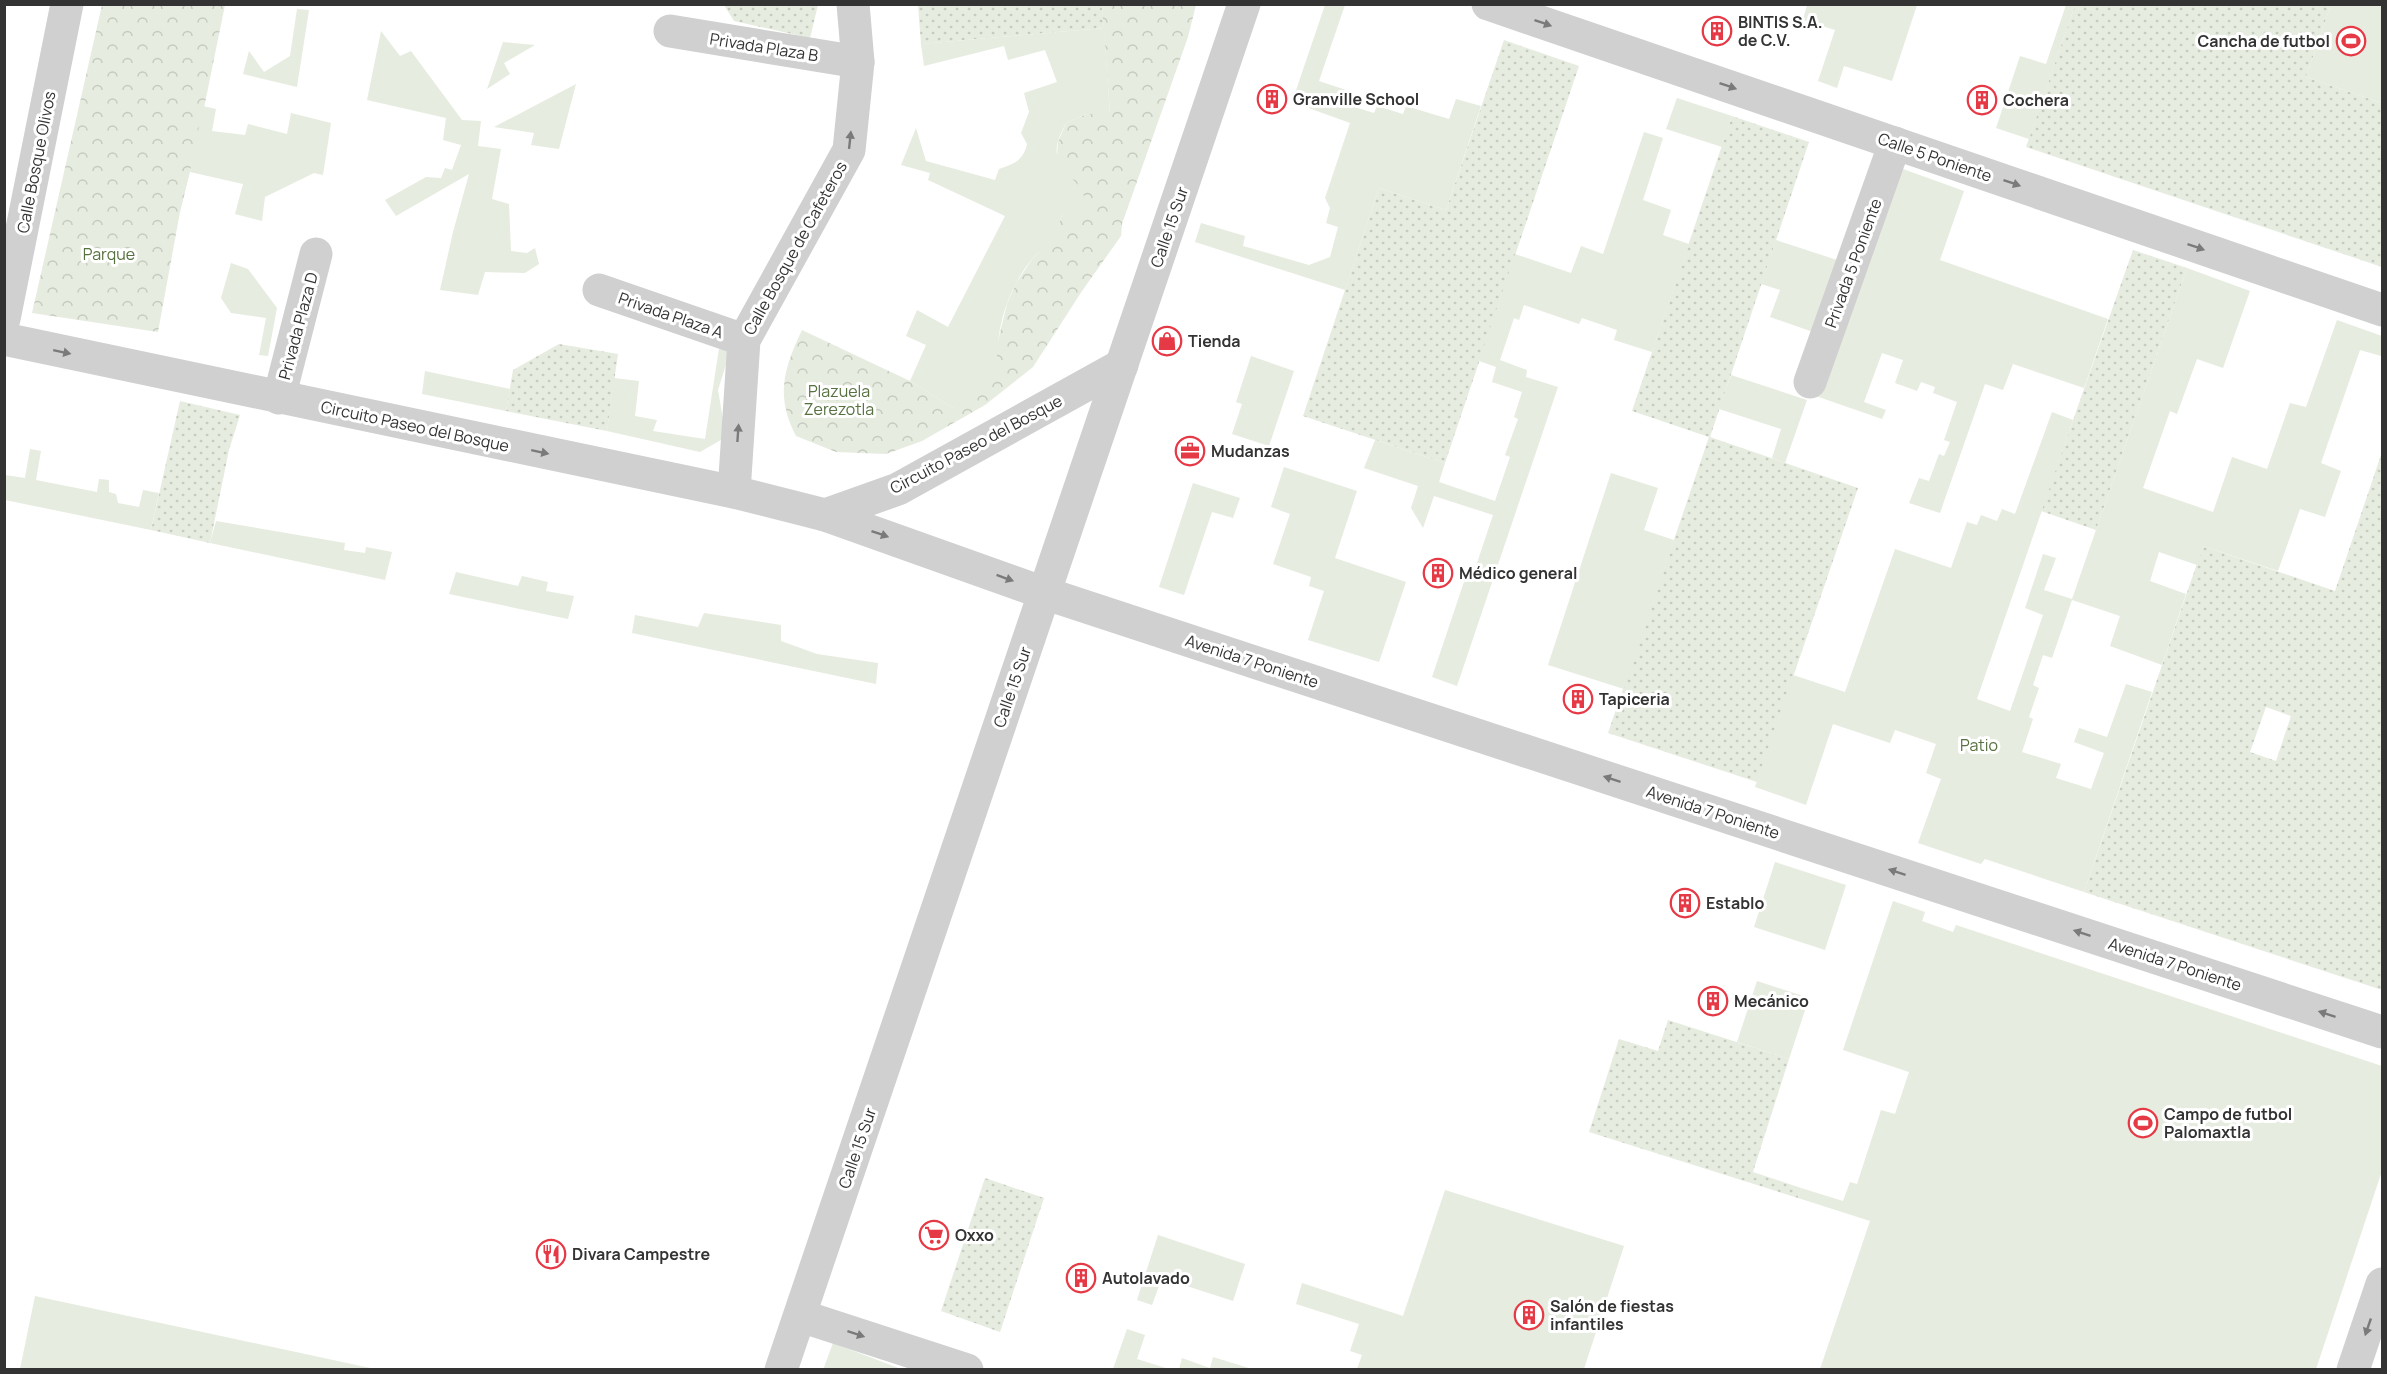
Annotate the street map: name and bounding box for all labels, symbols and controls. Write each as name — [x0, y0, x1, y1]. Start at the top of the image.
place label: BINTIS S.A. de C.V. — [1738, 11, 1823, 51]
building icon: BINTIS S.A. de C.V. — [1701, 15, 1733, 47]
one-way arrow — [1534, 19, 1552, 29]
sports icon: Cancha de futbol — [2335, 25, 2367, 57]
street label: Privada Plaza B — [708, 28, 820, 66]
place label: Cancha de futbol — [2198, 30, 2330, 52]
one-way arrow — [1719, 82, 1737, 92]
building icon: Granville School — [1256, 83, 1288, 115]
building icon: Cochera — [1966, 84, 1998, 116]
place label: Granville School — [1293, 88, 1419, 110]
street label: Calle Bosque Olivos — [11, 89, 61, 235]
place label: Cochera — [2003, 89, 2069, 111]
street label: Calle 5 Poniente — [1875, 127, 1995, 187]
one-way arrow — [845, 130, 855, 149]
street label: Calle Bosque de Cafeteros — [738, 157, 852, 339]
one-way arrow — [2003, 179, 2021, 189]
street label: Calle 15 Sur — [1145, 183, 1193, 270]
street label: Privada 5 Poniente — [1819, 195, 1887, 331]
one-way arrow — [2187, 242, 2205, 252]
park label: Parque — [83, 243, 135, 265]
street label: Privada Plaza D — [273, 270, 323, 382]
street label: Privada Plaza A — [616, 287, 726, 343]
shop icon: Tienda — [1151, 325, 1183, 357]
place label: Tienda — [1188, 330, 1241, 352]
one-way arrow — [52, 348, 71, 357]
park label: Plazuela Zerezotla — [804, 380, 874, 420]
street label: Circuito Paseo del Bosque — [886, 389, 1066, 499]
street label: Circuito Paseo del Bosque — [319, 395, 511, 457]
one-way arrow — [733, 424, 742, 443]
office icon: Mudanzas — [1174, 435, 1206, 467]
place label: Mudanzas — [1211, 440, 1290, 462]
one-way arrow — [531, 448, 550, 457]
one-way arrow — [871, 530, 889, 540]
building icon: Médico general — [1422, 557, 1454, 589]
place label: Médico general — [1459, 562, 1577, 584]
one-way arrow — [996, 574, 1014, 584]
street label: Avenida 7 Poniente — [1183, 629, 1321, 693]
street label: Calle 15 Sur — [988, 643, 1036, 730]
building icon: Tapiceria — [1562, 683, 1594, 715]
place label: Tapiceria — [1599, 688, 1670, 710]
park label: Patio — [1960, 734, 1998, 756]
one-way arrow — [1603, 773, 1621, 783]
street label: Avenida 7 Poniente — [1644, 780, 1782, 844]
one-way arrow — [1888, 867, 1906, 876]
building icon: Establo — [1669, 887, 1701, 919]
place label: Establo — [1706, 892, 1765, 914]
one-way arrow — [2073, 928, 2091, 937]
street label: Avenida 7 Poniente — [2106, 932, 2244, 996]
building icon: Mecánico — [1697, 985, 1729, 1017]
place label: Mecánico — [1734, 990, 1809, 1012]
one-way arrow — [2318, 1009, 2336, 1018]
place label: Campo de futbol Palomaxtla — [2164, 1103, 2292, 1143]
street label: Calle 15 Sur — [833, 1104, 881, 1191]
sports icon: Campo de futbol Palomaxtla — [2127, 1107, 2159, 1139]
supermarket icon: Oxxo — [918, 1219, 950, 1251]
place label: Oxxo — [955, 1224, 994, 1246]
restaurant icon: Divara Campestre — [535, 1238, 567, 1270]
place label: Divara Campestre — [572, 1243, 711, 1265]
building icon: Autolavado — [1065, 1262, 1097, 1294]
place label: Autolavado — [1102, 1267, 1190, 1289]
place label: Salón de fiestas infantiles — [1550, 1295, 1674, 1335]
building icon: Salón de fiestas infantiles — [1513, 1299, 1545, 1331]
one-way arrow — [2362, 1318, 2372, 1336]
one-way arrow — [847, 1329, 865, 1339]

